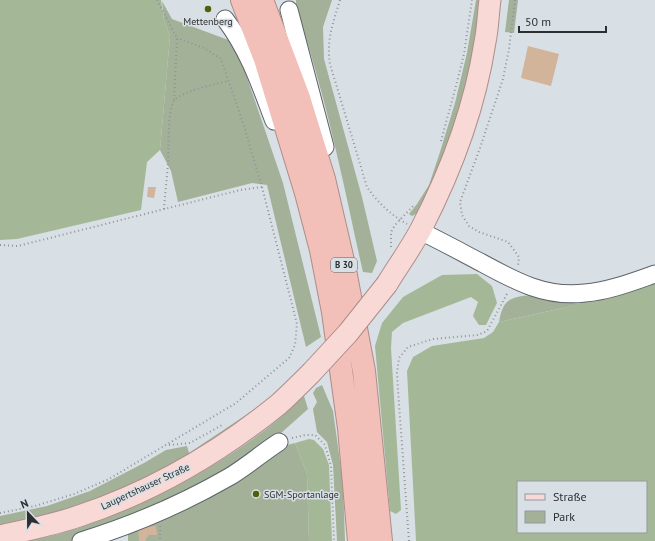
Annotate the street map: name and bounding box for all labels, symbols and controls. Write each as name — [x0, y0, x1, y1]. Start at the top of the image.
marker: Mettenberg — [203, 4, 213, 14]
scale bar — [519, 8, 606, 34]
text: 50 m — [525, 14, 551, 29]
place label: Mettenberg — [183, 15, 233, 28]
road number: B 30 — [331, 258, 357, 272]
street label: Laupertshauser Straße — [99, 460, 192, 513]
legend — [517, 481, 647, 533]
place label: SGM-Sportanlage — [264, 488, 339, 501]
marker: SGM-Sportanlage — [251, 489, 261, 499]
text: Straße — [553, 489, 587, 504]
north arrow — [8, 493, 48, 533]
text: N — [18, 496, 30, 512]
text: Park — [553, 509, 575, 524]

